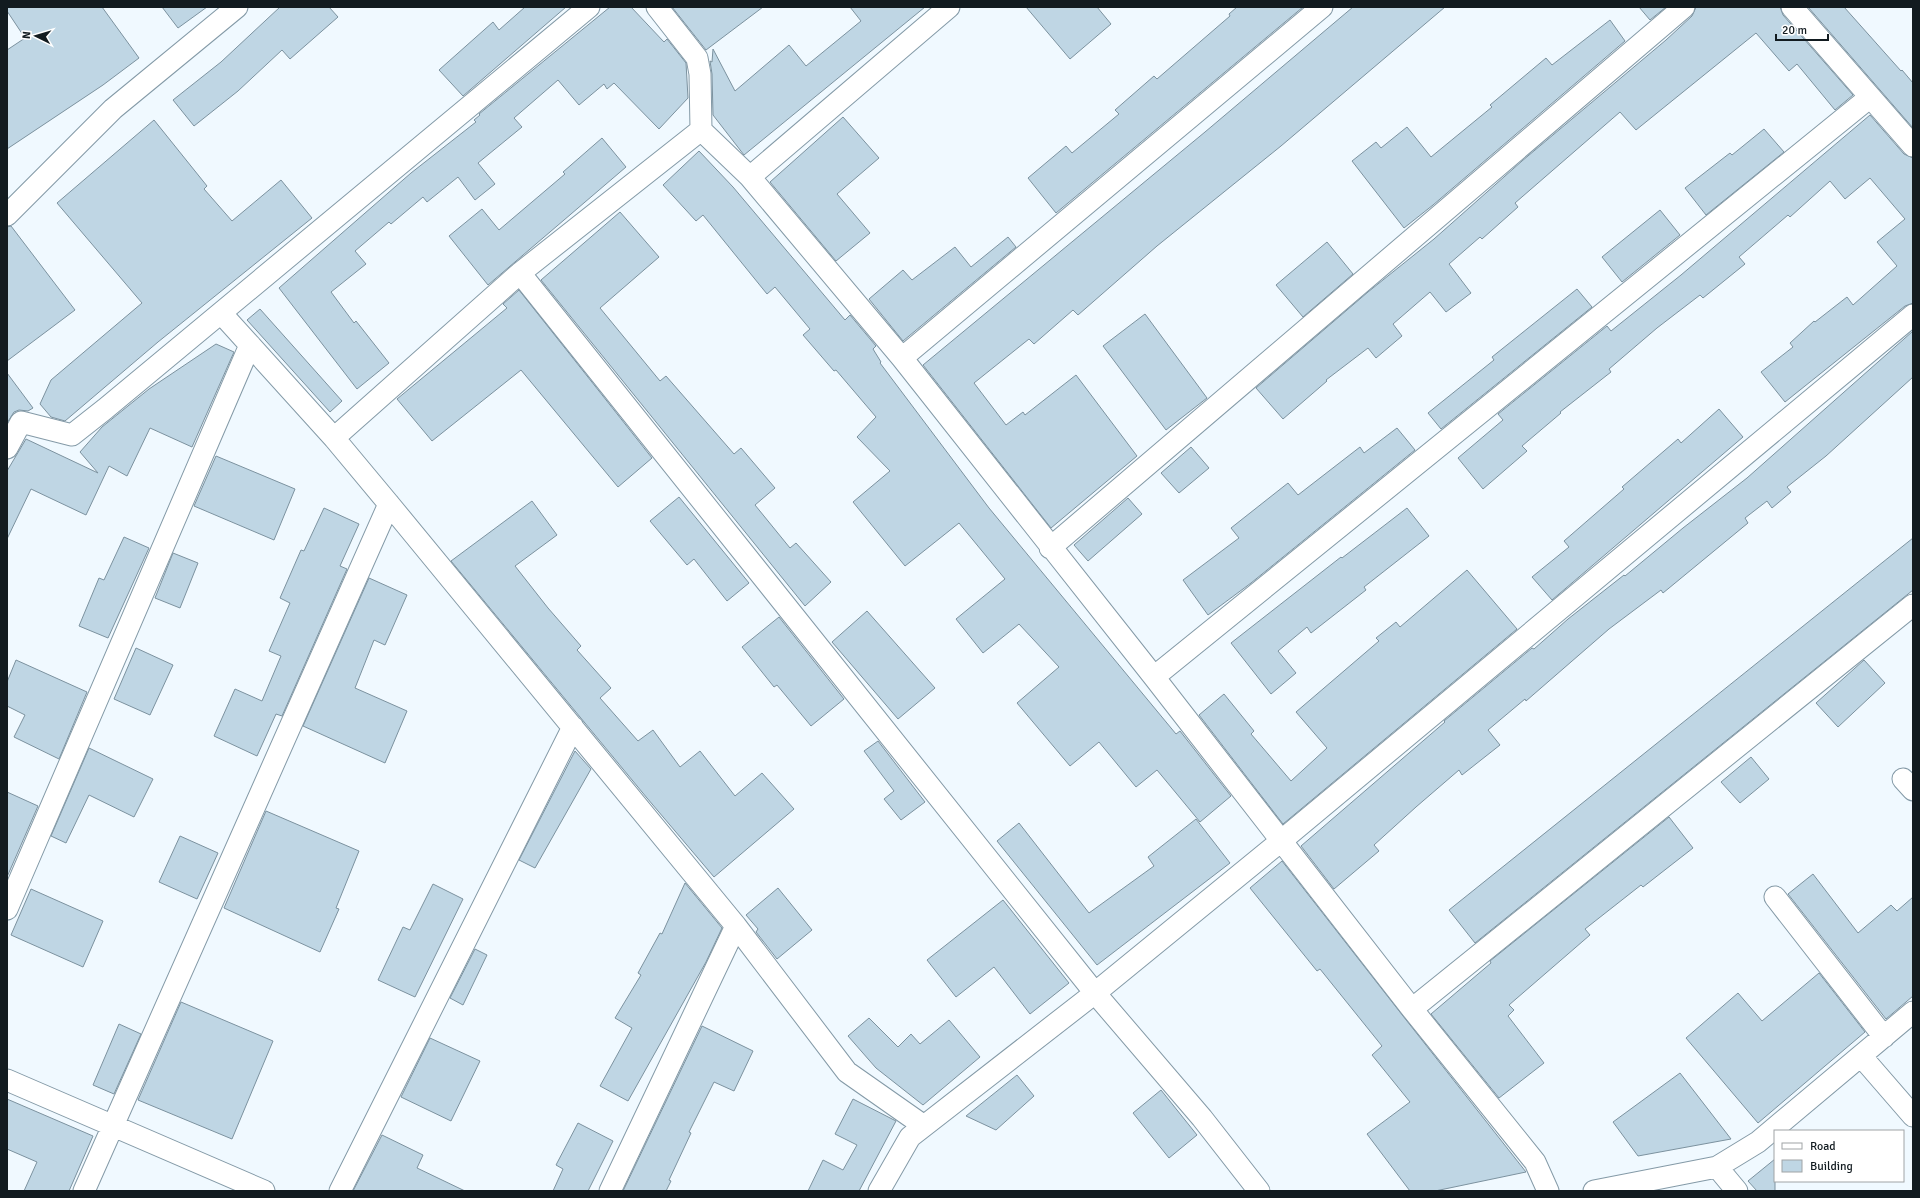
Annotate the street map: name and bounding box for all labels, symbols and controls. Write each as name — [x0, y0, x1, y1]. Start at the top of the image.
north arrow — [16, 16, 56, 56]
scale bar — [1776, 16, 1828, 42]
text: 20 m — [1782, 23, 1807, 38]
text: N — [20, 31, 33, 40]
legend — [1774, 1130, 1904, 1182]
text: Road — [1810, 1139, 1836, 1154]
text: Building — [1810, 1159, 1853, 1174]

